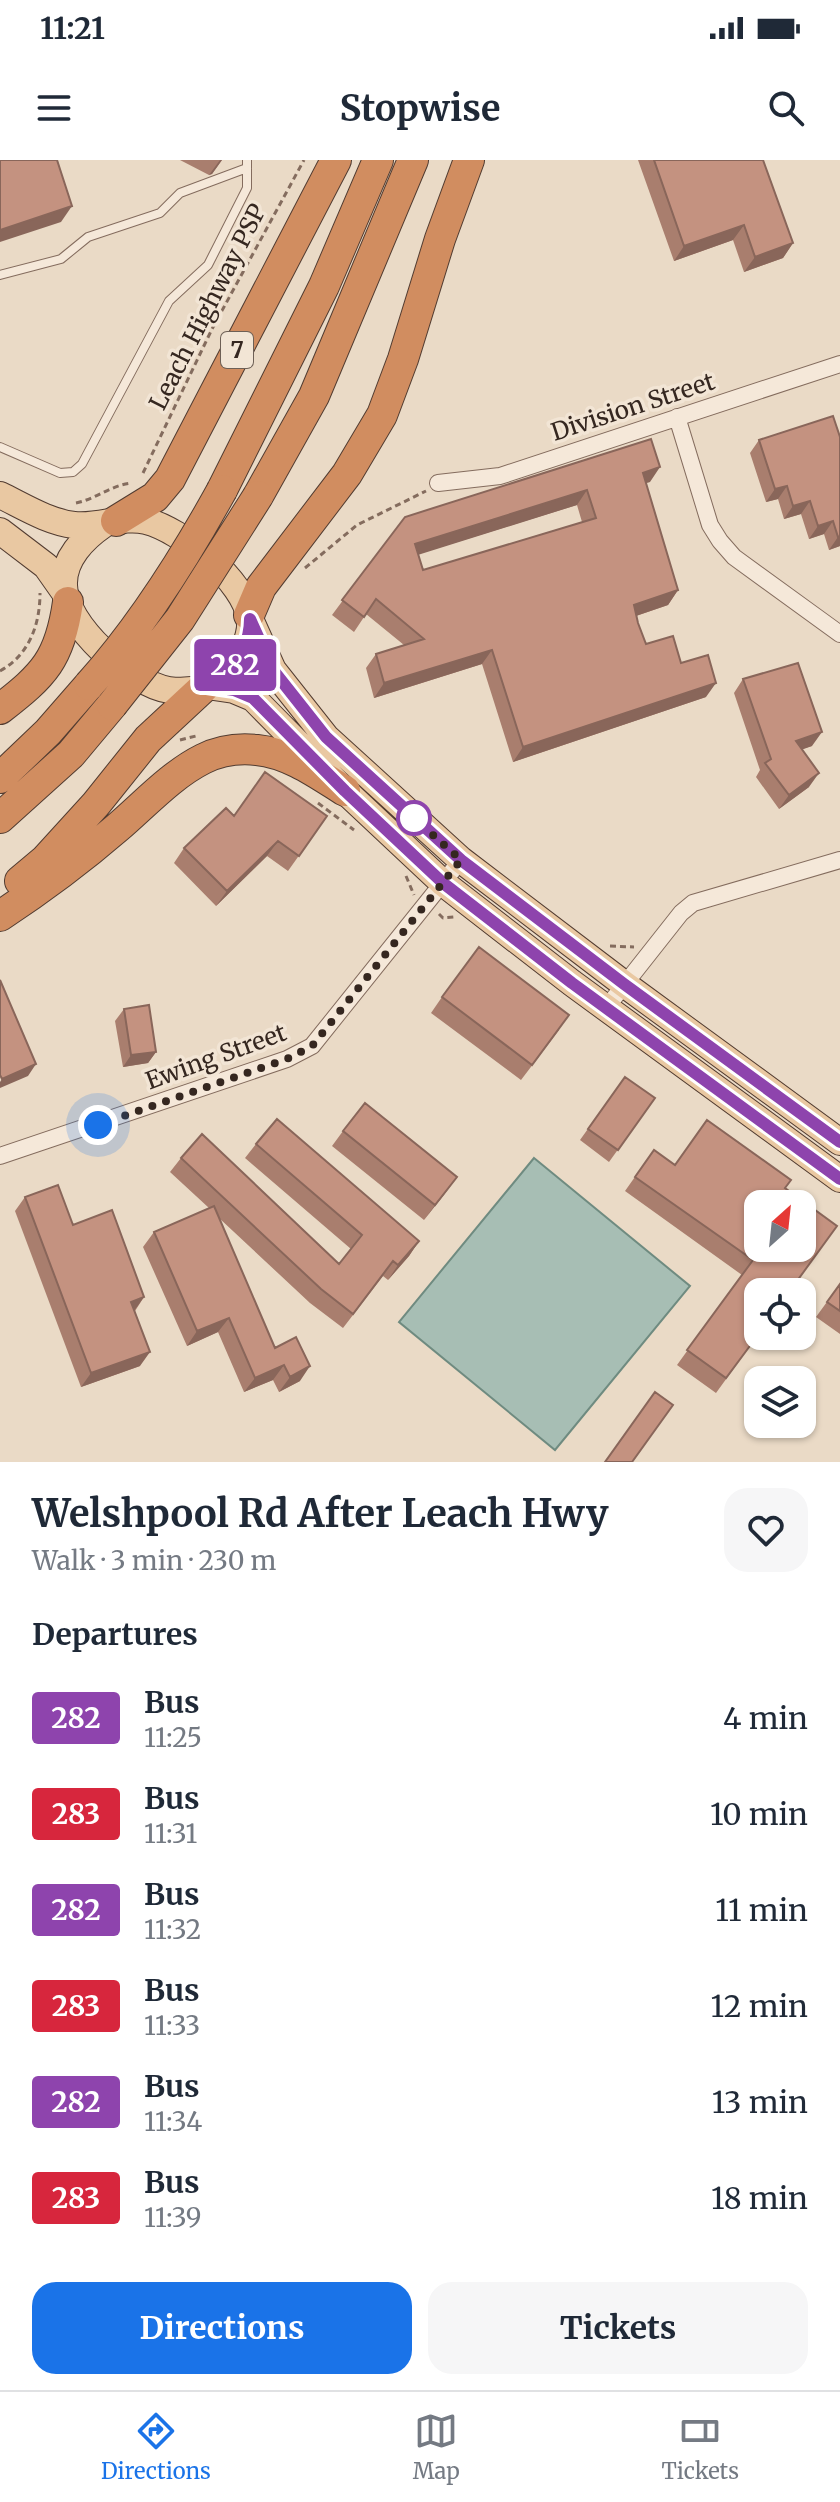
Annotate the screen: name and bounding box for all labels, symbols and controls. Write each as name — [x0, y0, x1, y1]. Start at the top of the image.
text: 11:21 — [40, 9, 105, 47]
icon: menu — [32, 86, 76, 130]
text: Stopwise — [340, 86, 500, 131]
icon: search — [764, 86, 808, 130]
street label: Leach Highway PSP — [142, 199, 273, 415]
road number: 7 — [221, 332, 253, 368]
street label: Division Street — [547, 365, 719, 448]
line badge: 282 — [189, 639, 281, 691]
text: 282 — [210, 647, 260, 683]
unlabelled marker — [397, 801, 431, 835]
street label: Ewing Street — [141, 1017, 291, 1096]
your location — [78, 1105, 118, 1145]
north arrow — [744, 1190, 816, 1262]
map controls — [744, 1190, 816, 1438]
button: locate — [744, 1278, 816, 1350]
button: layers — [744, 1366, 816, 1438]
button: heart — [724, 1488, 808, 1572]
text: Welshpool Rd After Leach Hwy — [32, 1490, 609, 1537]
text: Walk · 3 min · 230 m — [32, 1544, 276, 1577]
text: Departures — [32, 1615, 198, 1653]
text: Bus — [144, 1683, 200, 1721]
text: 4 min — [723, 1699, 808, 1737]
text: 282 — [51, 1700, 101, 1736]
text: 11:25 — [144, 1721, 202, 1754]
text: Bus — [144, 1779, 200, 1817]
text: 10 min — [710, 1795, 808, 1833]
text: 283 — [52, 1796, 100, 1832]
text: 11:31 — [144, 1817, 197, 1850]
text: Bus — [144, 1875, 200, 1913]
text: 11 min — [715, 1891, 808, 1929]
text: 282 — [51, 1892, 101, 1928]
text: 11:32 — [144, 1913, 201, 1946]
text: Bus — [144, 1971, 200, 2009]
text: 12 min — [711, 1987, 808, 2025]
text: 283 — [52, 1988, 100, 2024]
text: 11:33 — [144, 2009, 200, 2042]
text: Bus — [144, 2067, 200, 2105]
text: 13 min — [712, 2083, 808, 2121]
text: 282 — [51, 2084, 101, 2120]
text: 11:34 — [144, 2105, 202, 2138]
text: Bus — [144, 2163, 200, 2201]
text: 18 min — [711, 2179, 808, 2217]
text: 283 — [52, 2180, 100, 2216]
text: 11:39 — [144, 2201, 202, 2234]
button: Directions — [32, 2282, 412, 2374]
button: Tickets — [428, 2282, 808, 2374]
tab: Directions — [101, 2409, 211, 2485]
tab: Map — [413, 2409, 460, 2485]
tab: Tickets — [661, 2409, 739, 2485]

